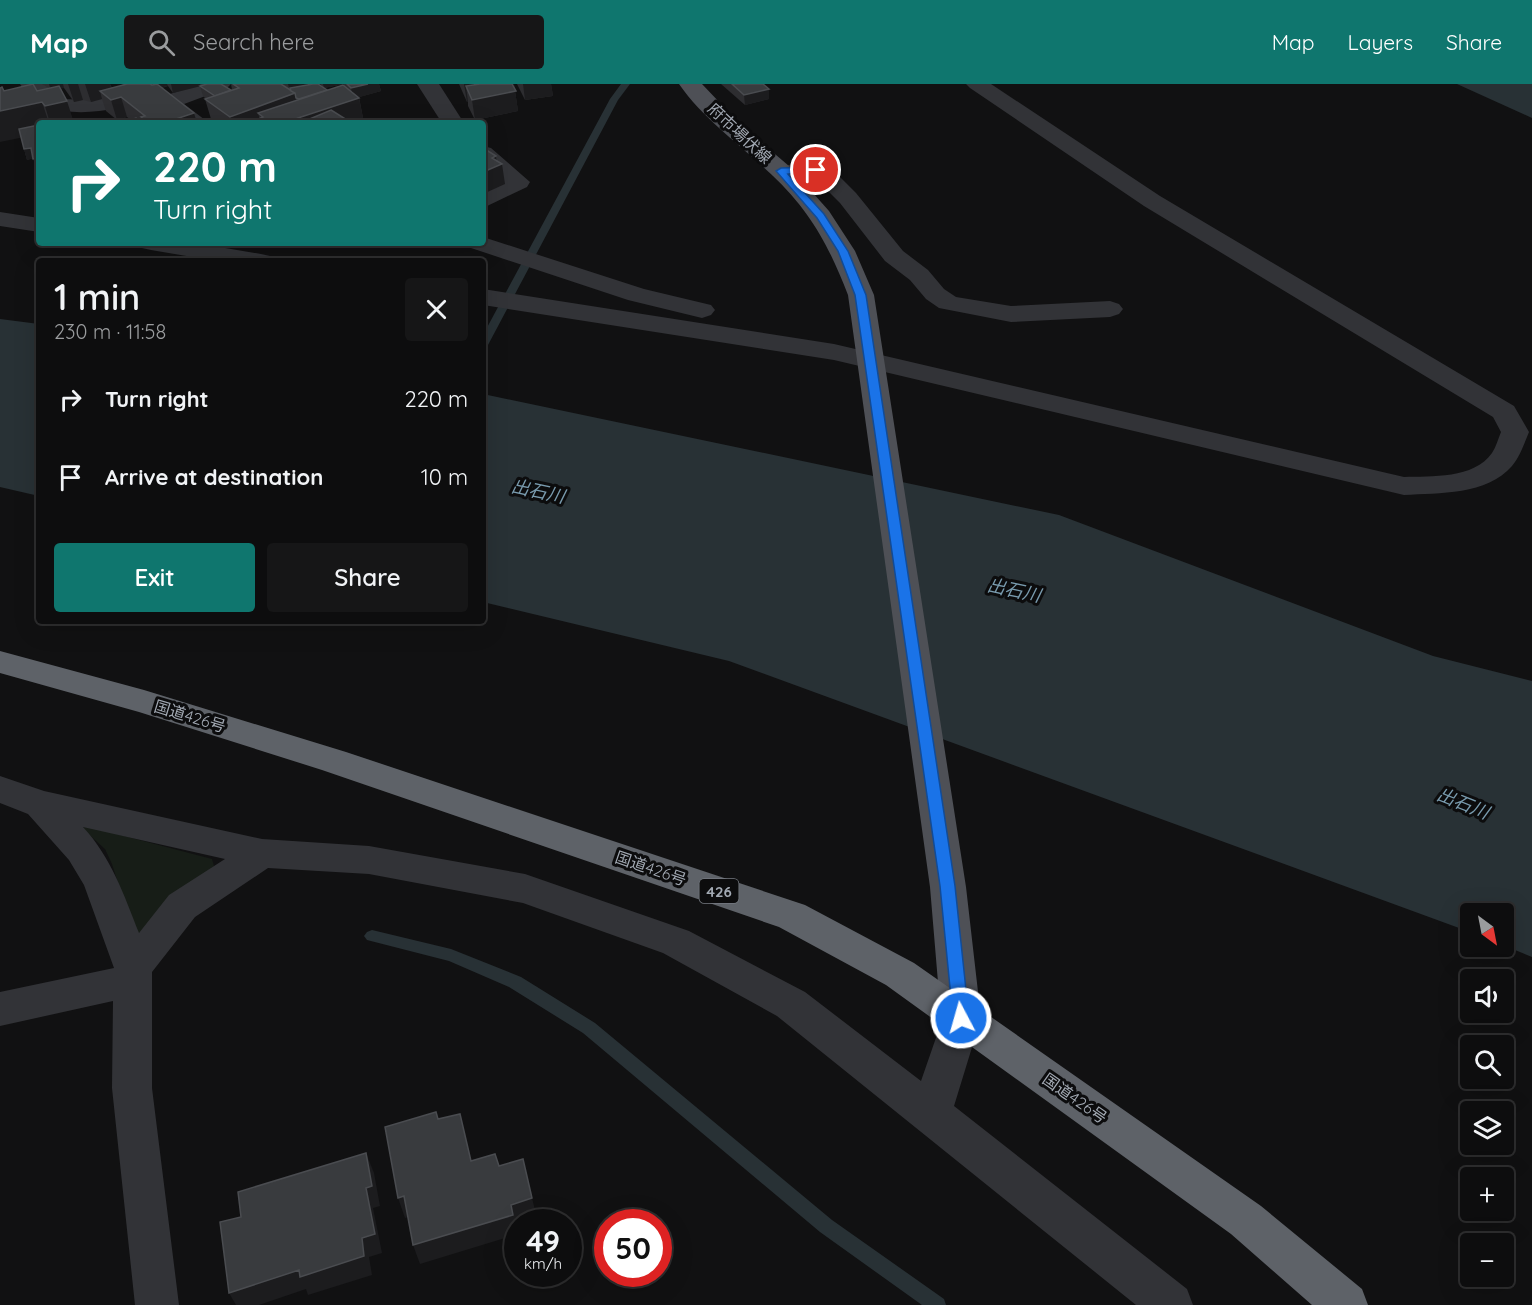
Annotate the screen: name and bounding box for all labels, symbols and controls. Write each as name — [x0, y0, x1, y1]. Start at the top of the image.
search box — [124, 15, 544, 69]
text: Map — [30, 25, 88, 60]
icon: search — [145, 26, 178, 59]
text: Search here — [193, 28, 315, 56]
text: Map — [1272, 29, 1315, 55]
text: Layers — [1348, 29, 1413, 55]
text: Share — [1446, 29, 1502, 55]
street label: 府市場伏線 — [704, 98, 776, 168]
text: 220 m — [153, 140, 277, 193]
icon: right — [54, 144, 132, 222]
pin — [790, 144, 841, 195]
icon: arrive — [799, 153, 832, 186]
text: Turn right — [153, 192, 272, 226]
text: 1 min — [54, 274, 140, 319]
button: close — [405, 278, 468, 341]
text: 230 m · 11:58 — [54, 319, 166, 344]
icon: right — [54, 383, 87, 416]
text: Turn right — [105, 385, 209, 413]
text: 220 m — [404, 385, 468, 413]
icon: arrive — [54, 461, 87, 494]
text: Arrive at destination — [105, 463, 323, 491]
text: 10 m — [421, 463, 468, 491]
water label: 出石川 — [509, 474, 569, 508]
button: Exit — [54, 543, 255, 612]
button: Share — [267, 543, 468, 612]
water label: 出石川 — [985, 573, 1045, 607]
street label: 国道426号 — [152, 696, 228, 736]
water label: 出石川 — [1434, 782, 1494, 825]
street label: 国道426号 — [613, 847, 689, 889]
road number: 426 — [700, 879, 738, 903]
north arrow — [1460, 903, 1514, 957]
map controls — [1460, 903, 1514, 1287]
button: sound — [1460, 969, 1514, 1023]
position arrow — [929, 986, 993, 1050]
button: search — [1460, 1035, 1514, 1089]
street label: 国道426号 — [1039, 1069, 1111, 1127]
button: layers — [1460, 1101, 1514, 1155]
button: + — [1460, 1167, 1514, 1221]
speed limit sign: 50 — [594, 1209, 672, 1287]
text: 49 — [526, 1222, 560, 1260]
button: − — [1460, 1233, 1514, 1287]
text: km/h — [524, 1254, 562, 1273]

